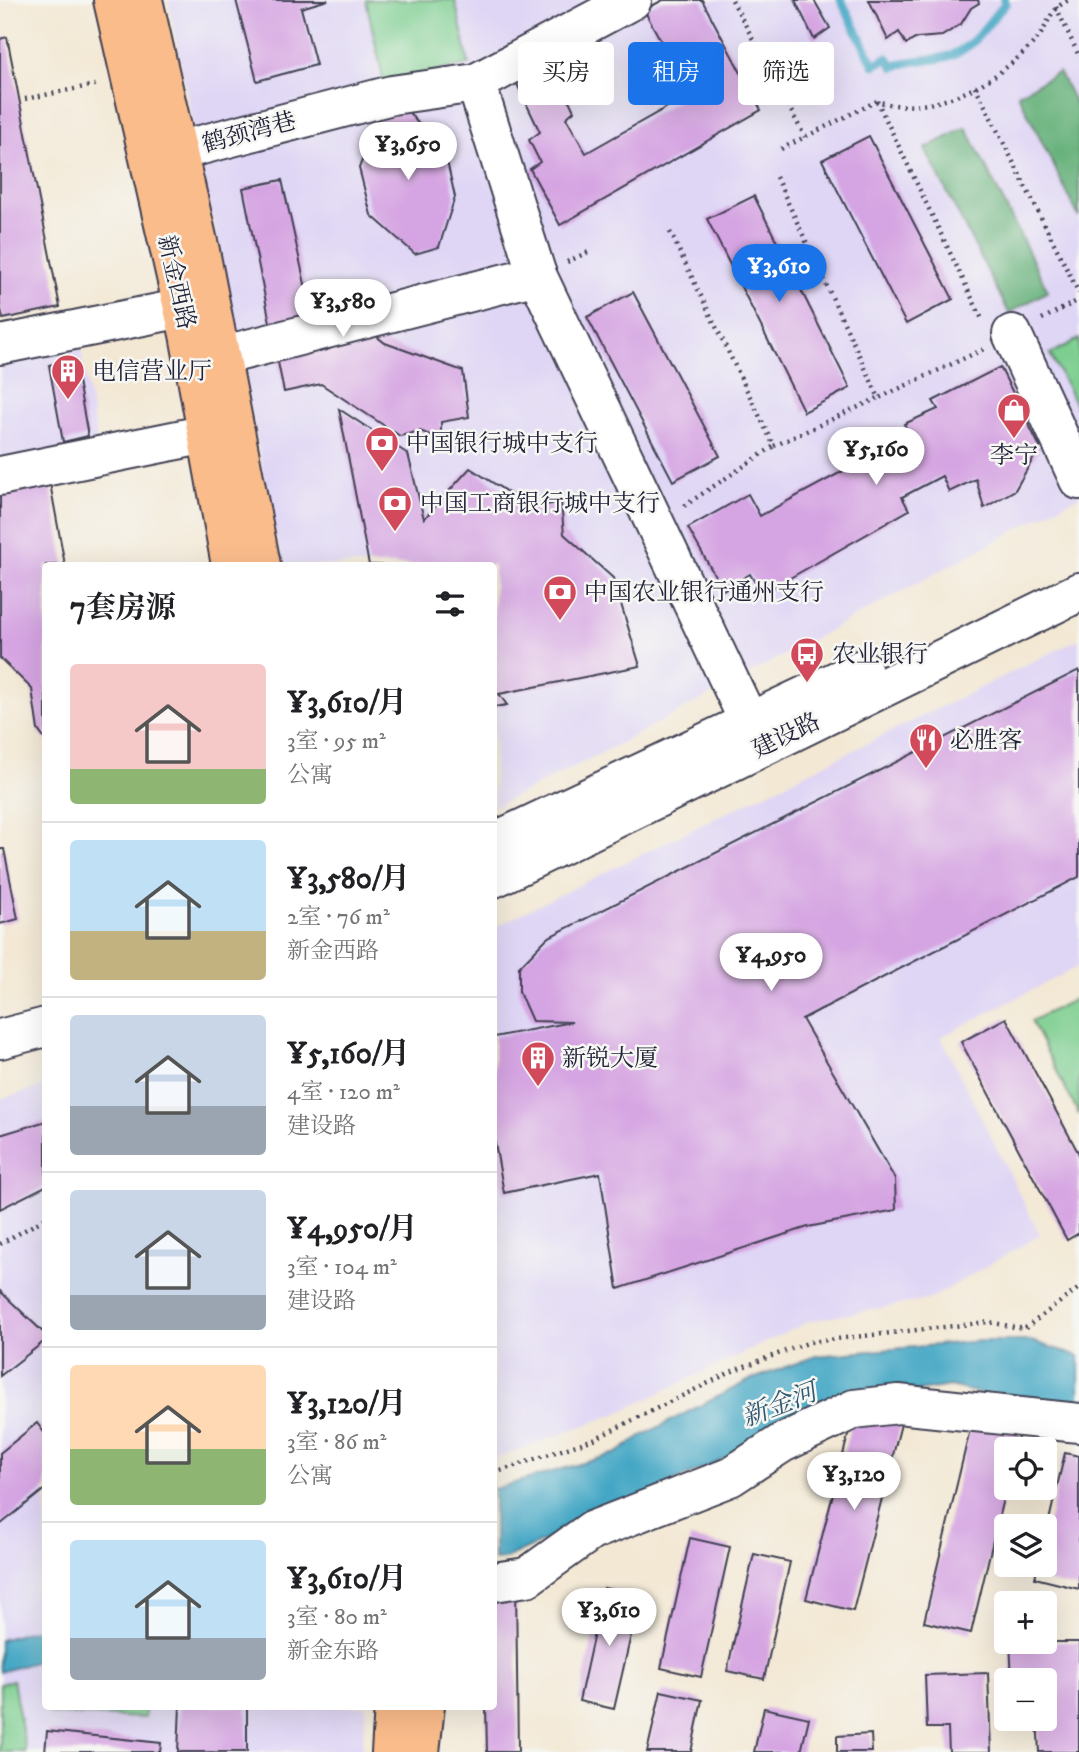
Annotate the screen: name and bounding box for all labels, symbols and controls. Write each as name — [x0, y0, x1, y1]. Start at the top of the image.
chip: 买房 — [518, 42, 614, 105]
chip: 租房 — [628, 42, 724, 105]
chip: 筛选 — [738, 42, 834, 105]
street label: 鹤颈湾巷 — [199, 106, 300, 160]
pin: ¥3,650 — [351, 122, 465, 182]
text: ¥3,650 — [375, 130, 441, 159]
street label: 新金西路 — [151, 232, 201, 332]
pin: ¥3,610 — [722, 244, 836, 304]
text: ¥3,610 — [748, 252, 810, 281]
pin: ¥3,580 — [286, 280, 400, 339]
text: ¥3,580 — [310, 287, 376, 316]
building icon: 电信营业厅 — [49, 352, 87, 401]
place label: 电信营业厅 — [92, 357, 212, 387]
shop icon: 李宁 — [995, 391, 1033, 440]
bank icon: 中国银行城中支行 — [363, 424, 401, 473]
pin: ¥5,160 — [819, 428, 933, 487]
place label: 中国银行城中支行 — [406, 429, 598, 459]
text: ¥5,160 — [843, 435, 909, 464]
place label: 李宁 — [990, 441, 1038, 471]
bank icon: 中国工商银行城中支行 — [376, 484, 414, 533]
place label: 中国工商银行城中支行 — [420, 489, 660, 519]
bank icon: 中国农业银行通州支行 — [541, 573, 579, 622]
place label: 中国农业银行通州支行 — [584, 578, 824, 608]
icon: filters — [431, 585, 469, 623]
text: 7套房源 — [70, 590, 176, 627]
bus stop icon: 农业银行 — [788, 635, 826, 684]
place label: 农业银行 — [832, 640, 928, 670]
text: ¥3,610/月 — [287, 685, 407, 722]
icon: home — [126, 692, 210, 776]
street label: 建设路 — [748, 707, 825, 765]
restaurant icon: 必胜客 — [907, 721, 945, 770]
place label: 必胜客 — [950, 726, 1022, 756]
text: 3室 · 95 m² — [287, 727, 386, 756]
text: 公寓 — [287, 761, 333, 790]
text: ¥3,580/月 — [287, 861, 410, 898]
icon: home — [126, 868, 210, 952]
text: 2室 · 76 m² — [287, 903, 390, 932]
pin: ¥4,950 — [714, 934, 828, 993]
text: 新金西路 — [287, 937, 379, 966]
text: ¥4,950 — [736, 941, 806, 970]
text: ¥5,160/月 — [287, 1036, 410, 1073]
building icon: 新锐大厦 — [519, 1039, 557, 1088]
icon: home — [126, 1043, 210, 1127]
place label: 新锐大厦 — [562, 1044, 658, 1074]
text: 4室 · 120 m² — [287, 1078, 400, 1107]
text: 建设路 — [287, 1112, 356, 1141]
text: ¥4,950/月 — [287, 1211, 417, 1248]
icon: home — [126, 1218, 210, 1302]
text: 3室 · 104 m² — [287, 1253, 397, 1282]
text: 建设路 — [287, 1287, 356, 1316]
water label: 新金河 — [737, 1375, 826, 1435]
text: ¥3,120/月 — [287, 1386, 406, 1423]
icon: home — [126, 1393, 210, 1477]
text: 3室 · 86 m² — [287, 1428, 386, 1457]
map controls — [994, 1437, 1057, 1731]
button: locate — [994, 1437, 1057, 1500]
pin: ¥3,120 — [797, 1452, 911, 1512]
text: ¥3,120 — [823, 1460, 885, 1489]
text: 公寓 — [287, 1462, 333, 1491]
button: layers — [994, 1514, 1057, 1577]
text: ¥3,610/月 — [287, 1561, 407, 1598]
icon: home — [126, 1568, 210, 1652]
pin: ¥3,610 — [552, 1588, 666, 1648]
button: + — [994, 1591, 1057, 1654]
text: ¥3,610 — [578, 1596, 640, 1625]
text: 3室 · 80 m² — [287, 1603, 387, 1632]
text: 新金东路 — [287, 1637, 379, 1666]
button: − — [994, 1668, 1057, 1731]

